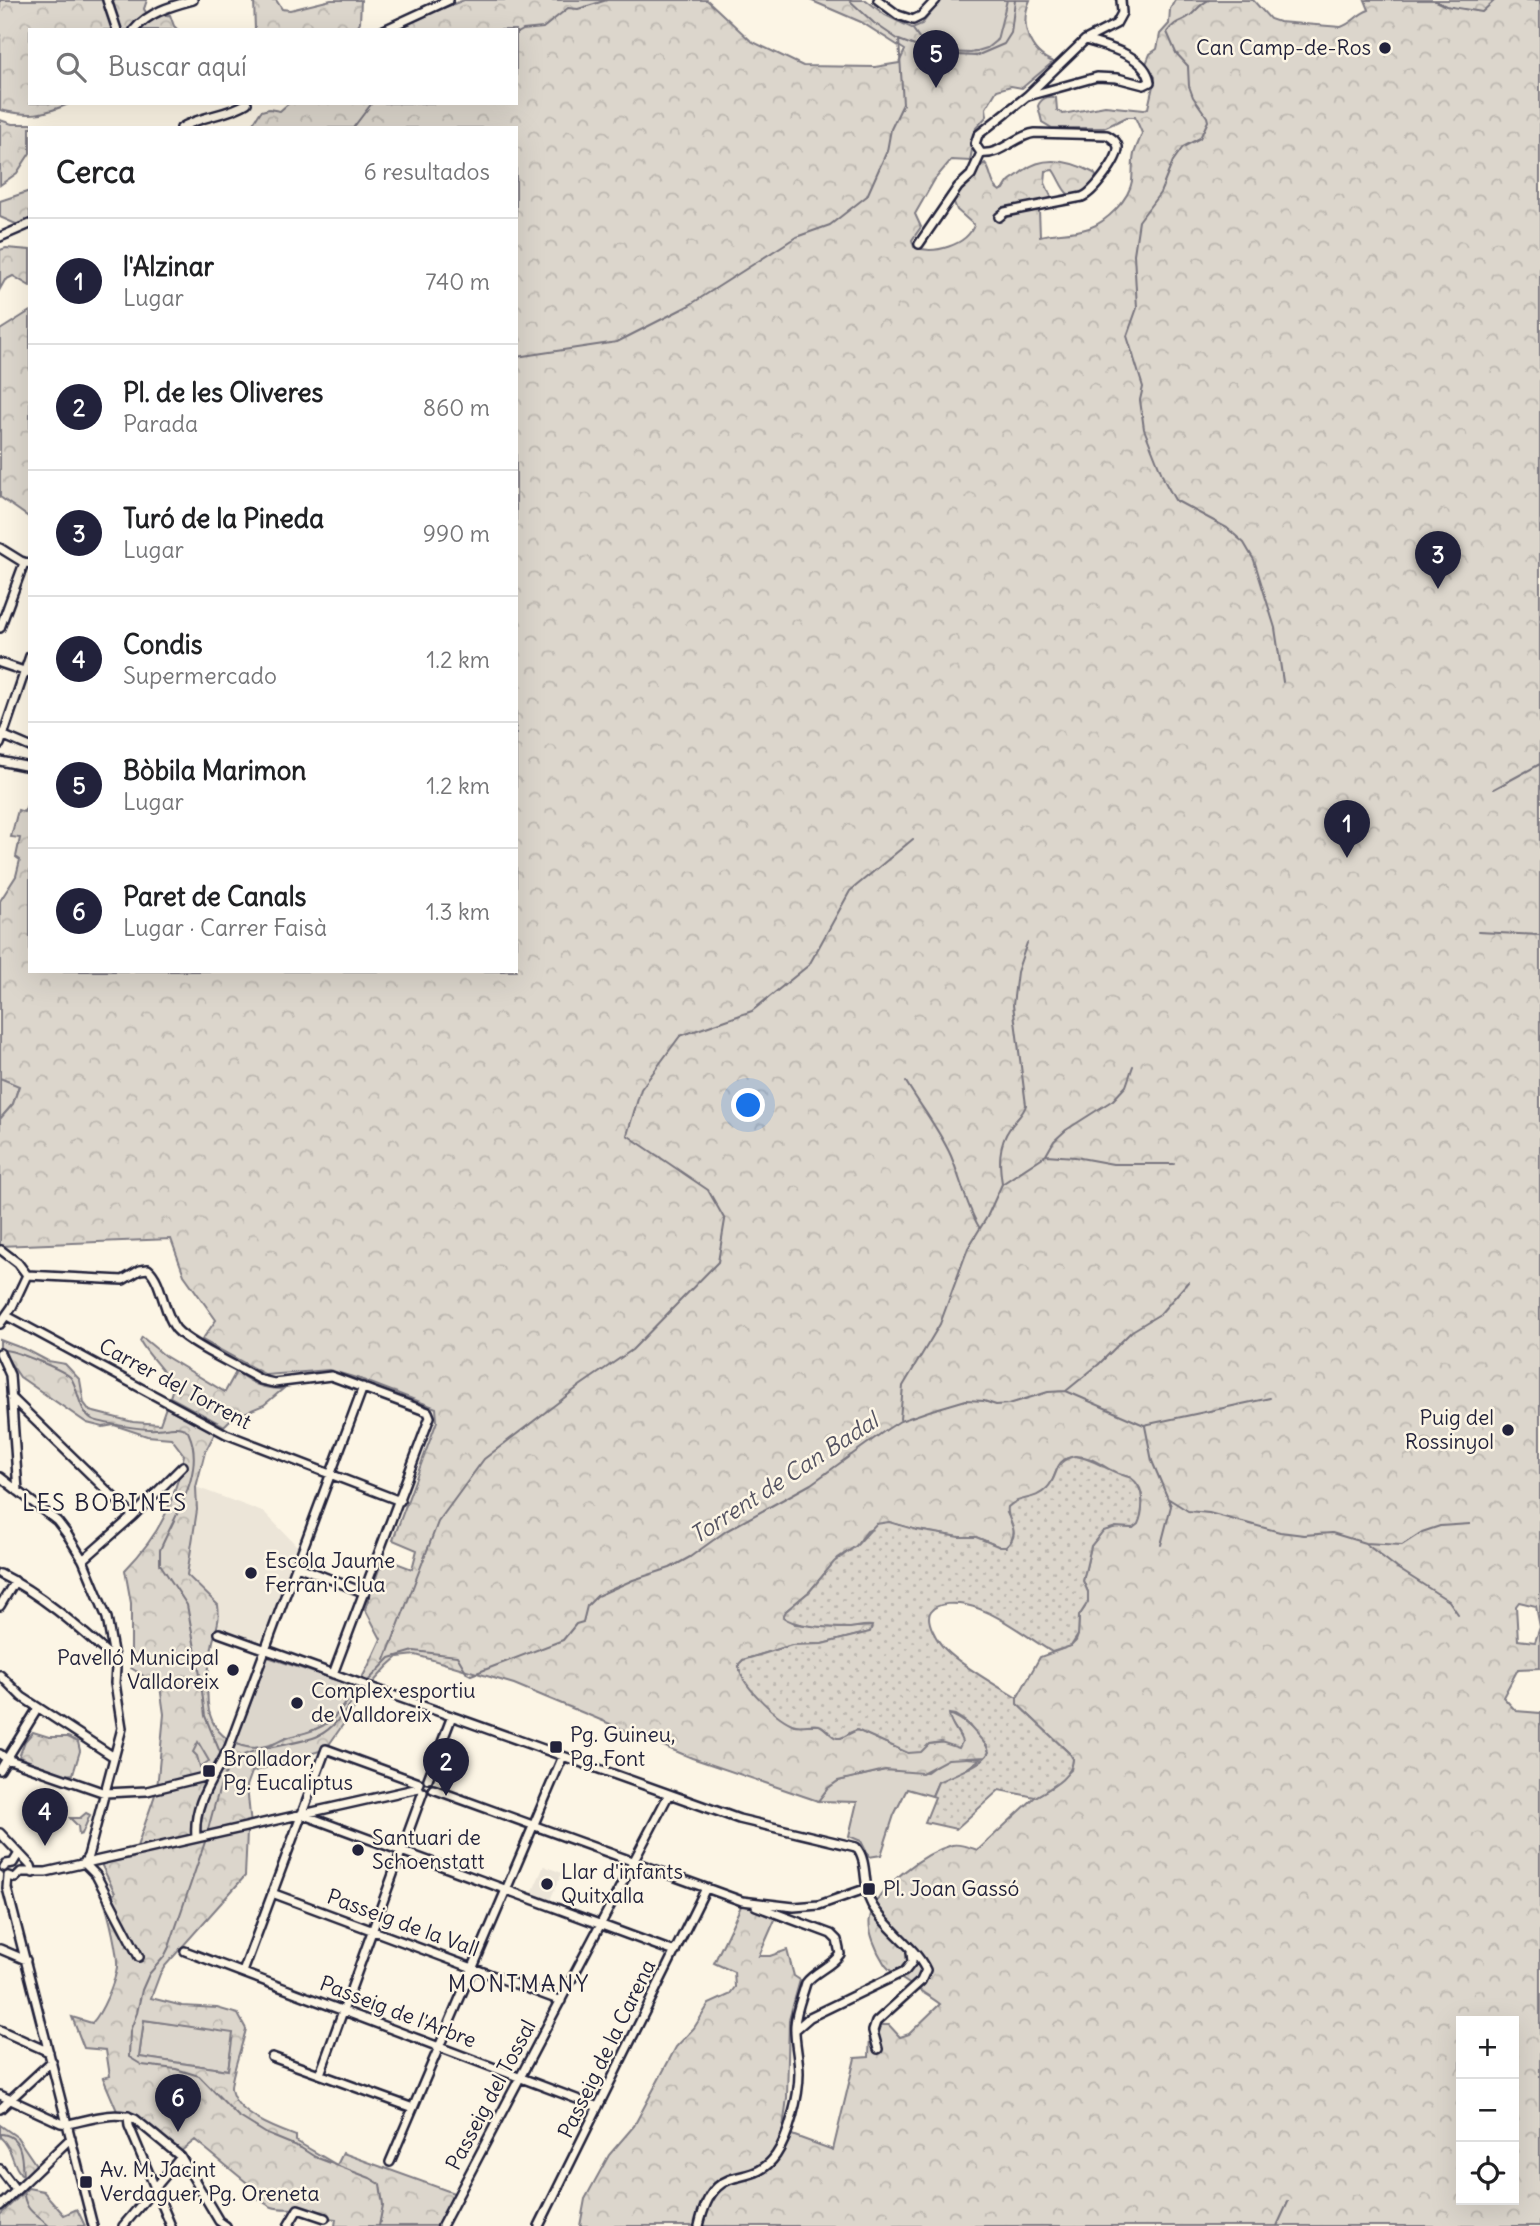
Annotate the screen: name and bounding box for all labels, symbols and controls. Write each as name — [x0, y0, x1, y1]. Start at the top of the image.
search box — [28, 28, 518, 105]
pin: 5 — [913, 30, 959, 88]
place label: Can Camp-de-Ros — [1196, 34, 1371, 61]
marker: Can Camp-de-Ros — [1377, 40, 1393, 56]
icon: search — [52, 48, 90, 86]
text: Buscar aquí — [108, 50, 247, 83]
text: Cerca — [56, 153, 135, 191]
text: 6 resultados — [363, 157, 490, 186]
text: l'Alzinar — [123, 250, 214, 283]
text: 1 — [74, 267, 84, 296]
text: 740 m — [425, 267, 490, 296]
text: Lugar — [123, 283, 184, 312]
text: Pl. de les Oliveres — [123, 376, 323, 409]
text: 2 — [73, 393, 85, 422]
text: 860 m — [423, 393, 490, 422]
text: Parada — [123, 409, 198, 438]
text: Turó de la Pineda — [123, 502, 324, 535]
text: 3 — [72, 519, 86, 548]
text: 990 m — [423, 519, 490, 548]
pin: 3 — [1415, 531, 1461, 589]
text: Lugar — [123, 535, 184, 564]
text: Condis — [123, 628, 202, 661]
text: 4 — [72, 645, 86, 674]
text: 1.2 km — [426, 645, 490, 674]
text: Supermercado — [123, 661, 277, 690]
text: Bòbila Marimon — [123, 754, 306, 787]
text: 5 — [72, 771, 86, 800]
text: 1.2 km — [426, 771, 490, 800]
text: Lugar — [123, 787, 184, 816]
pin: 1 — [1324, 800, 1370, 858]
text: Paret de Canals — [123, 880, 306, 913]
text: 6 — [72, 897, 86, 926]
text: 1.3 km — [426, 897, 490, 926]
text: Lugar · Carrer Faisà — [123, 913, 327, 942]
your location — [731, 1088, 765, 1122]
street label: Carrer del Torrent — [94, 1332, 256, 1435]
water label: Torrent de Can Badal — [684, 1404, 886, 1549]
place label: Puig del Rossinyol — [1405, 1404, 1494, 1455]
marker: Puig del Rossinyol — [1500, 1422, 1516, 1438]
district label: LES BOBINES — [22, 1488, 188, 1517]
place label: Escola Jaume Ferran i Clua — [265, 1547, 395, 1598]
marker: Escola Jaume Ferran i Clua — [243, 1565, 259, 1581]
place label: Pavelló Municipal Valldoreix — [57, 1644, 219, 1695]
marker: Pavelló Municipal Valldoreix — [225, 1662, 241, 1678]
place label: Complex esportiu de Valldoreix — [311, 1677, 475, 1728]
marker: Complex esportiu de Valldoreix — [289, 1695, 305, 1711]
place label: Pg. Guineu, Pg. Font — [570, 1721, 675, 1772]
pin: 2 — [423, 1738, 469, 1796]
marker: Pg. Guineu, Pg. Font — [548, 1739, 564, 1755]
place label: Brollador, Pg. Eucaliptus — [223, 1745, 353, 1796]
marker: Brollador, Pg. Eucaliptus — [201, 1763, 217, 1779]
pin: 4 — [22, 1788, 68, 1846]
place label: Santuari de Schoenstatt — [372, 1824, 485, 1875]
marker: Santuari de Schoenstatt — [350, 1842, 366, 1858]
place label: Llar d'infants Quitxalla — [561, 1858, 683, 1909]
place label: Pl. Joan Gassó — [883, 1875, 1019, 1902]
marker: Llar d'infants Quitxalla — [539, 1876, 555, 1892]
marker: Pl. Joan Gassó — [861, 1881, 877, 1897]
street label: Passeig de la Vall — [323, 1883, 483, 1963]
street label: Passeig de la Carena — [552, 1955, 661, 2142]
street label: Passeig de l'Arbre — [316, 1969, 480, 2054]
district label: MONTMANY — [448, 1969, 590, 1998]
street label: Passeig del Tossal — [440, 2015, 542, 2175]
map controls — [1456, 2016, 1519, 2205]
button: + — [1456, 2016, 1519, 2079]
pin: 6 — [155, 2074, 201, 2132]
button: − — [1456, 2079, 1519, 2142]
button: locate — [1456, 2142, 1519, 2205]
place label: Av. M. Jacint Verdaguer, Pg. Oreneta — [100, 2156, 319, 2207]
marker: Av. M. Jacint Verdaguer, Pg. Oreneta — [78, 2174, 94, 2190]

